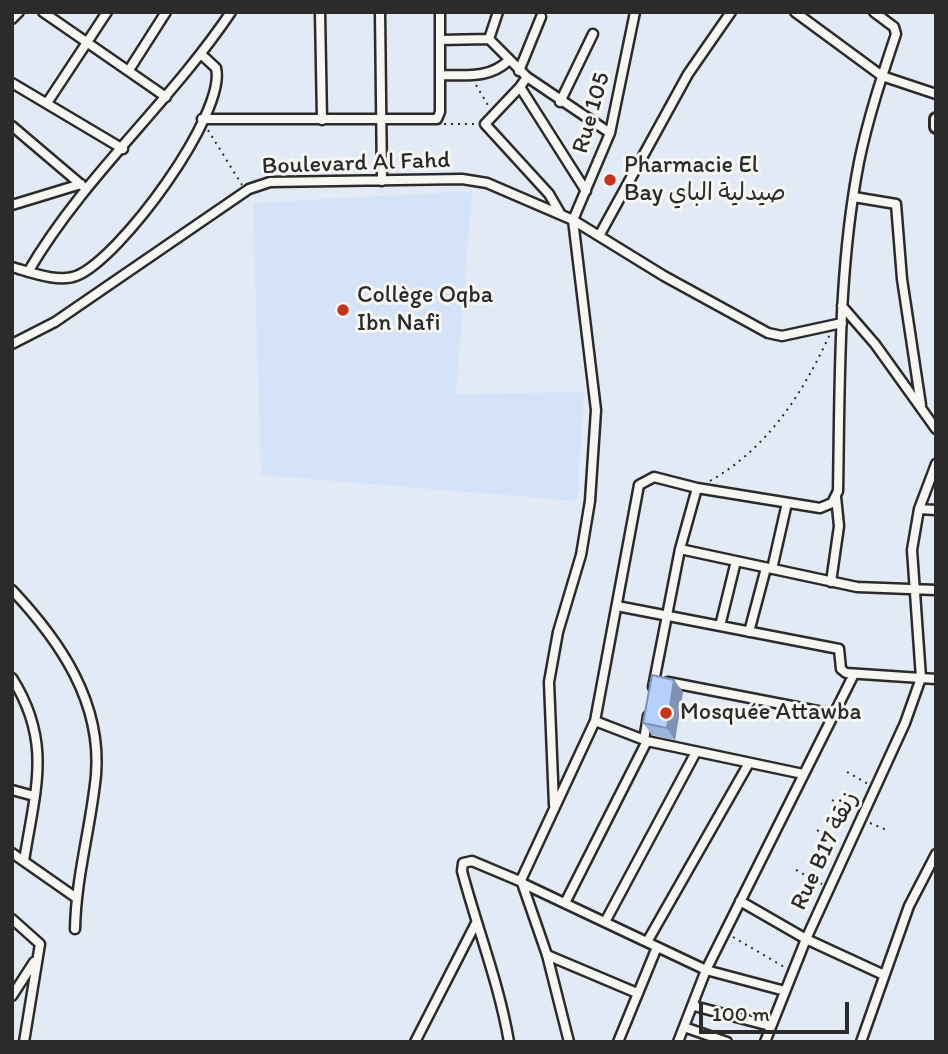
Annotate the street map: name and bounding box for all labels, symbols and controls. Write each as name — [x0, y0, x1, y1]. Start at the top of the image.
street label: Rue 105 — [567, 69, 617, 157]
street label: Boulevard Al Fahd — [261, 146, 451, 182]
place label: Pharmacie El Bay صيدلية الباي — [624, 152, 786, 208]
marker: Pharmacie El Bay صيدلية الباي — [602, 172, 618, 188]
place label: Collège Oqba Ibn Nafi — [357, 282, 493, 338]
marker: Collège Oqba Ibn Nafi — [335, 302, 351, 318]
place label: Mosquée Attawba — [680, 699, 861, 727]
marker: Mosquée Attawba — [658, 705, 674, 721]
street label: Rue B17 زنقة — [785, 787, 865, 915]
scale bar — [703, 988, 853, 1032]
text: 100 m — [712, 1001, 770, 1026]

